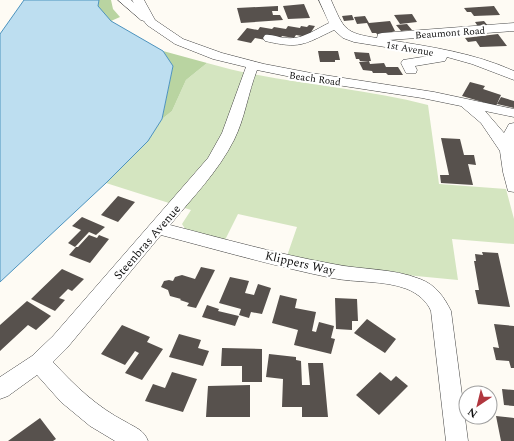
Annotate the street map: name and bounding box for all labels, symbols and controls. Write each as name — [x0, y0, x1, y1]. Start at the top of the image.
street label: Beaumont Road — [414, 23, 486, 43]
street label: 1st Avenue — [385, 37, 435, 61]
street label: Beach Road — [288, 67, 342, 91]
street label: Steenbras Avenue — [109, 200, 186, 284]
street label: Klippers Way — [263, 246, 338, 281]
north arrow — [458, 385, 498, 425]
text: N — [464, 403, 481, 422]

